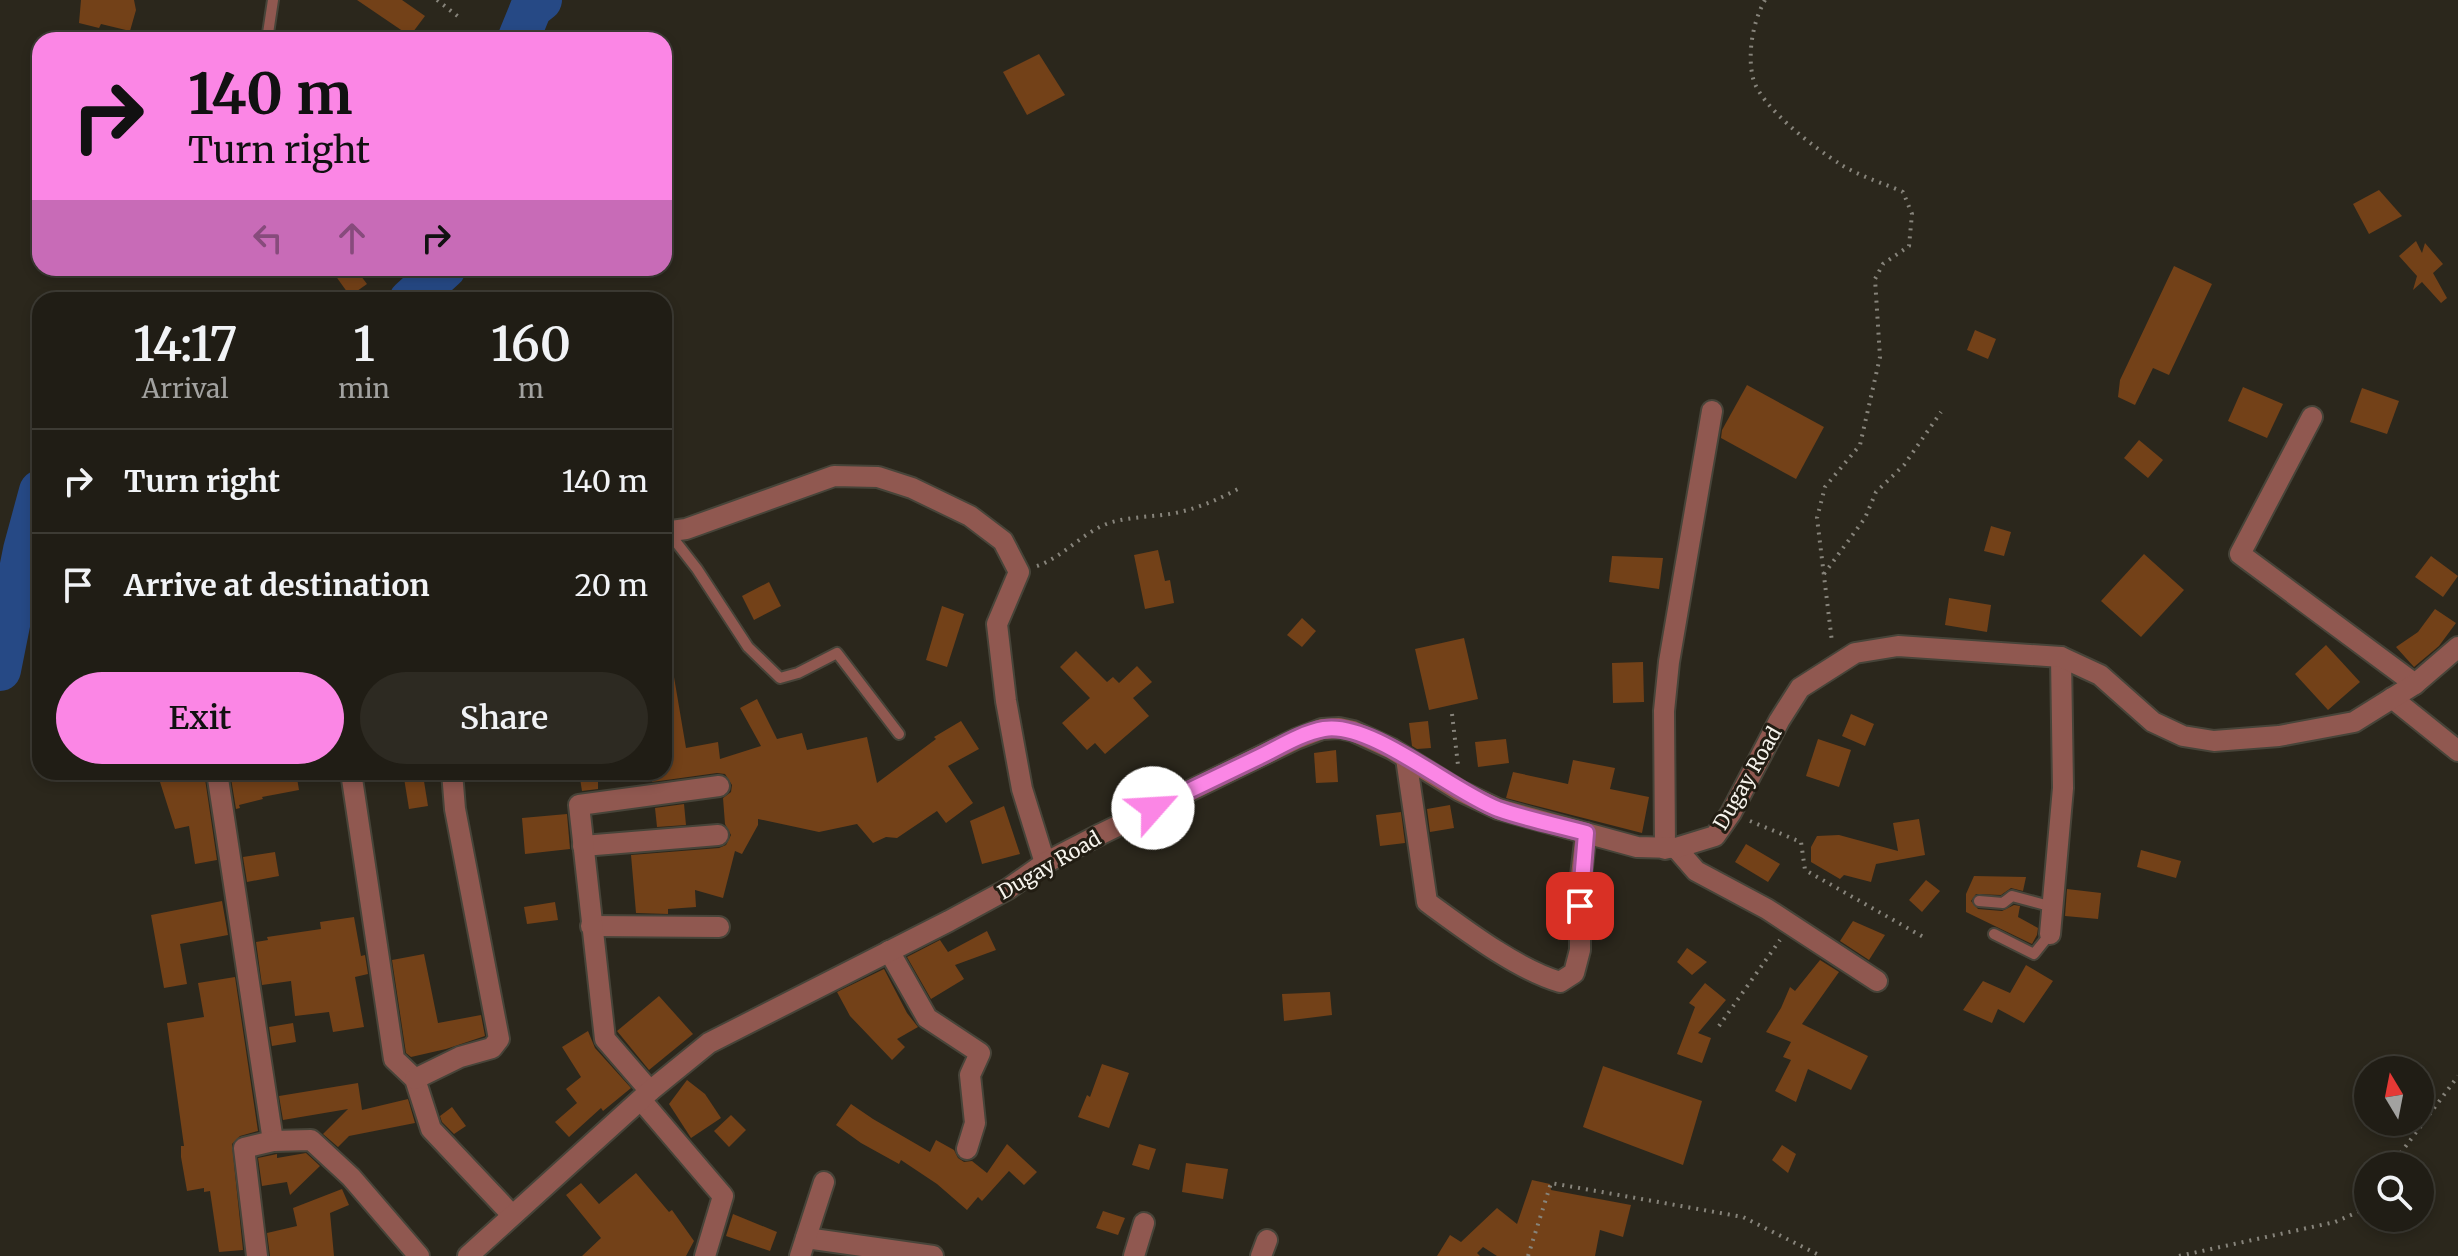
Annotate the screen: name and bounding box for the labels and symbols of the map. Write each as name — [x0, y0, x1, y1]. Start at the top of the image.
street label: Dugay Road — [1707, 722, 1787, 834]
position arrow — [1111, 766, 1195, 850]
street label: Dugay Road — [993, 825, 1105, 905]
pin — [1546, 872, 1614, 940]
north arrow — [2354, 1056, 2434, 1136]

